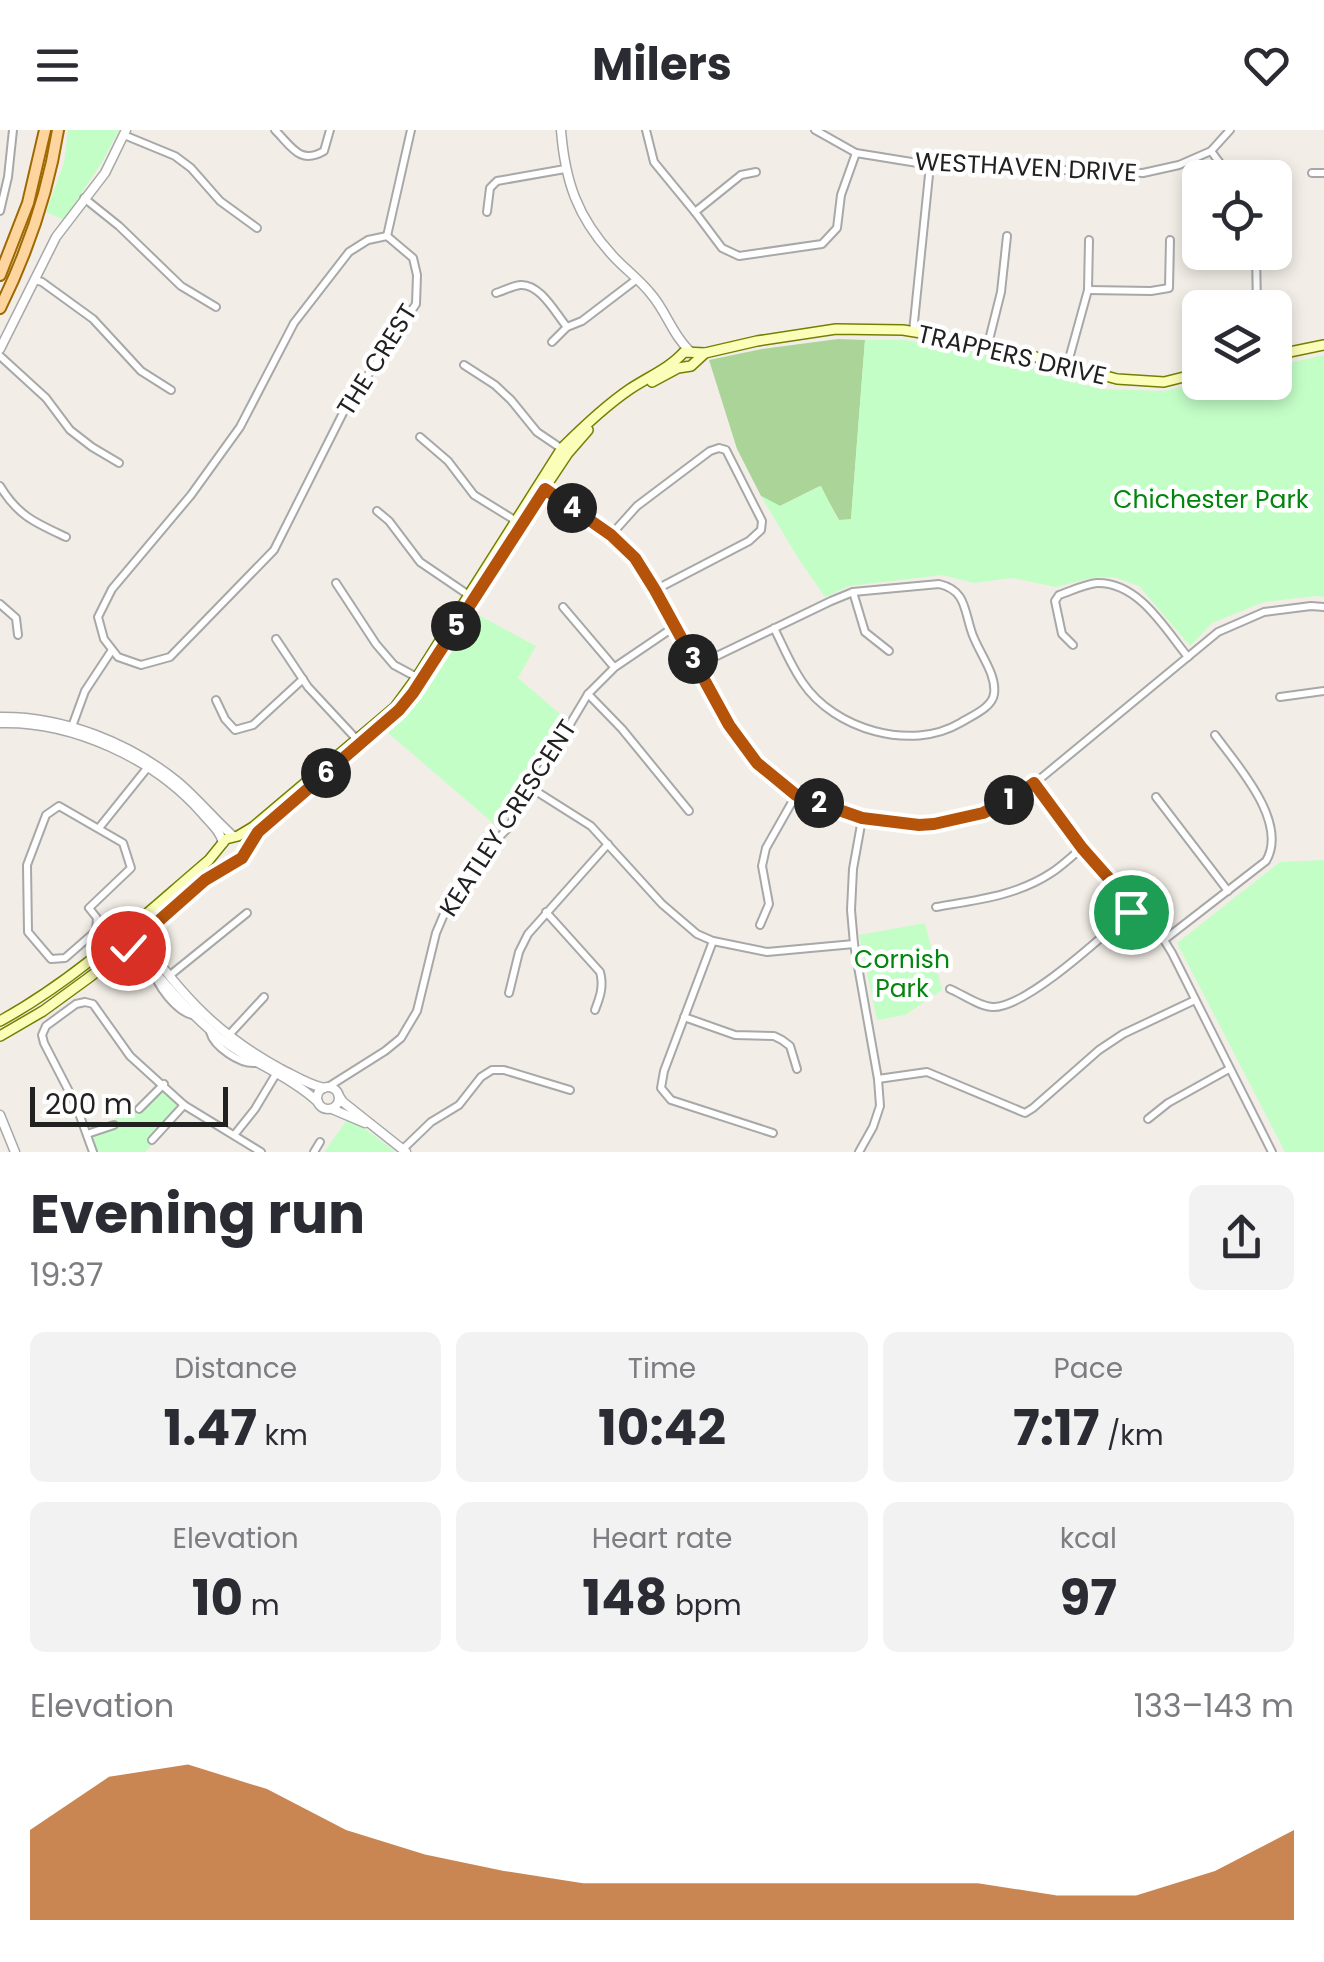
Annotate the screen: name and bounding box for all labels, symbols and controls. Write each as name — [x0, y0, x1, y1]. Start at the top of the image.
text: Milers — [592, 33, 732, 96]
icon: menu — [30, 38, 85, 93]
icon: heart — [1239, 38, 1294, 93]
street label: WESTHAVEN DRIVE — [914, 144, 1138, 190]
map controls — [1182, 160, 1292, 400]
button: locate — [1182, 160, 1292, 270]
button: layers — [1182, 290, 1292, 400]
street label: THE CREST — [329, 297, 425, 423]
street label: TRAPPERS DRIVE — [914, 316, 1110, 394]
park label: Chichester Park — [1113, 482, 1309, 517]
pin: 4 — [547, 483, 597, 533]
text: 4 — [563, 488, 581, 527]
pin: 5 — [431, 601, 481, 651]
text: 5 — [447, 606, 465, 645]
pin: 3 — [668, 634, 718, 684]
text: 3 — [685, 639, 701, 678]
street label: KEATLEY CRESCENT — [431, 713, 585, 923]
pin: 6 — [301, 748, 351, 798]
text: 6 — [317, 753, 335, 792]
pin: 1 — [984, 775, 1034, 825]
pin: 2 — [794, 778, 844, 828]
text: 1 — [1004, 780, 1014, 819]
text: 2 — [811, 783, 827, 822]
pin — [1089, 870, 1174, 955]
icon: arrive — [1104, 885, 1159, 940]
pin — [86, 906, 171, 991]
icon: check — [101, 921, 156, 976]
park label: Cornish Park — [854, 942, 950, 1006]
scale bar — [30, 1082, 228, 1126]
text: 200 m — [45, 1085, 133, 1124]
text: Evening run — [30, 1175, 365, 1252]
button: share — [1189, 1185, 1294, 1290]
text: 19:37 — [30, 1252, 104, 1297]
text: Distance — [174, 1349, 297, 1388]
text: Time — [628, 1349, 696, 1388]
text: Pace — [1054, 1349, 1123, 1388]
text: 1.47 — [164, 1392, 257, 1463]
text: 10:42 — [598, 1392, 726, 1463]
text: 7:17 — [1013, 1392, 1100, 1463]
text: km — [257, 1416, 308, 1455]
text: /km — [1100, 1416, 1164, 1455]
text: Elevation — [173, 1519, 299, 1558]
text: Heart rate — [592, 1519, 732, 1558]
text: kcal — [1060, 1519, 1117, 1558]
text: 10 — [192, 1562, 243, 1633]
text: 148 — [582, 1562, 667, 1633]
text: 97 — [1060, 1562, 1117, 1633]
text: m — [243, 1586, 280, 1625]
text: bpm — [667, 1586, 742, 1625]
text: Elevation — [30, 1683, 174, 1728]
text: 133–143 m — [1134, 1683, 1294, 1728]

